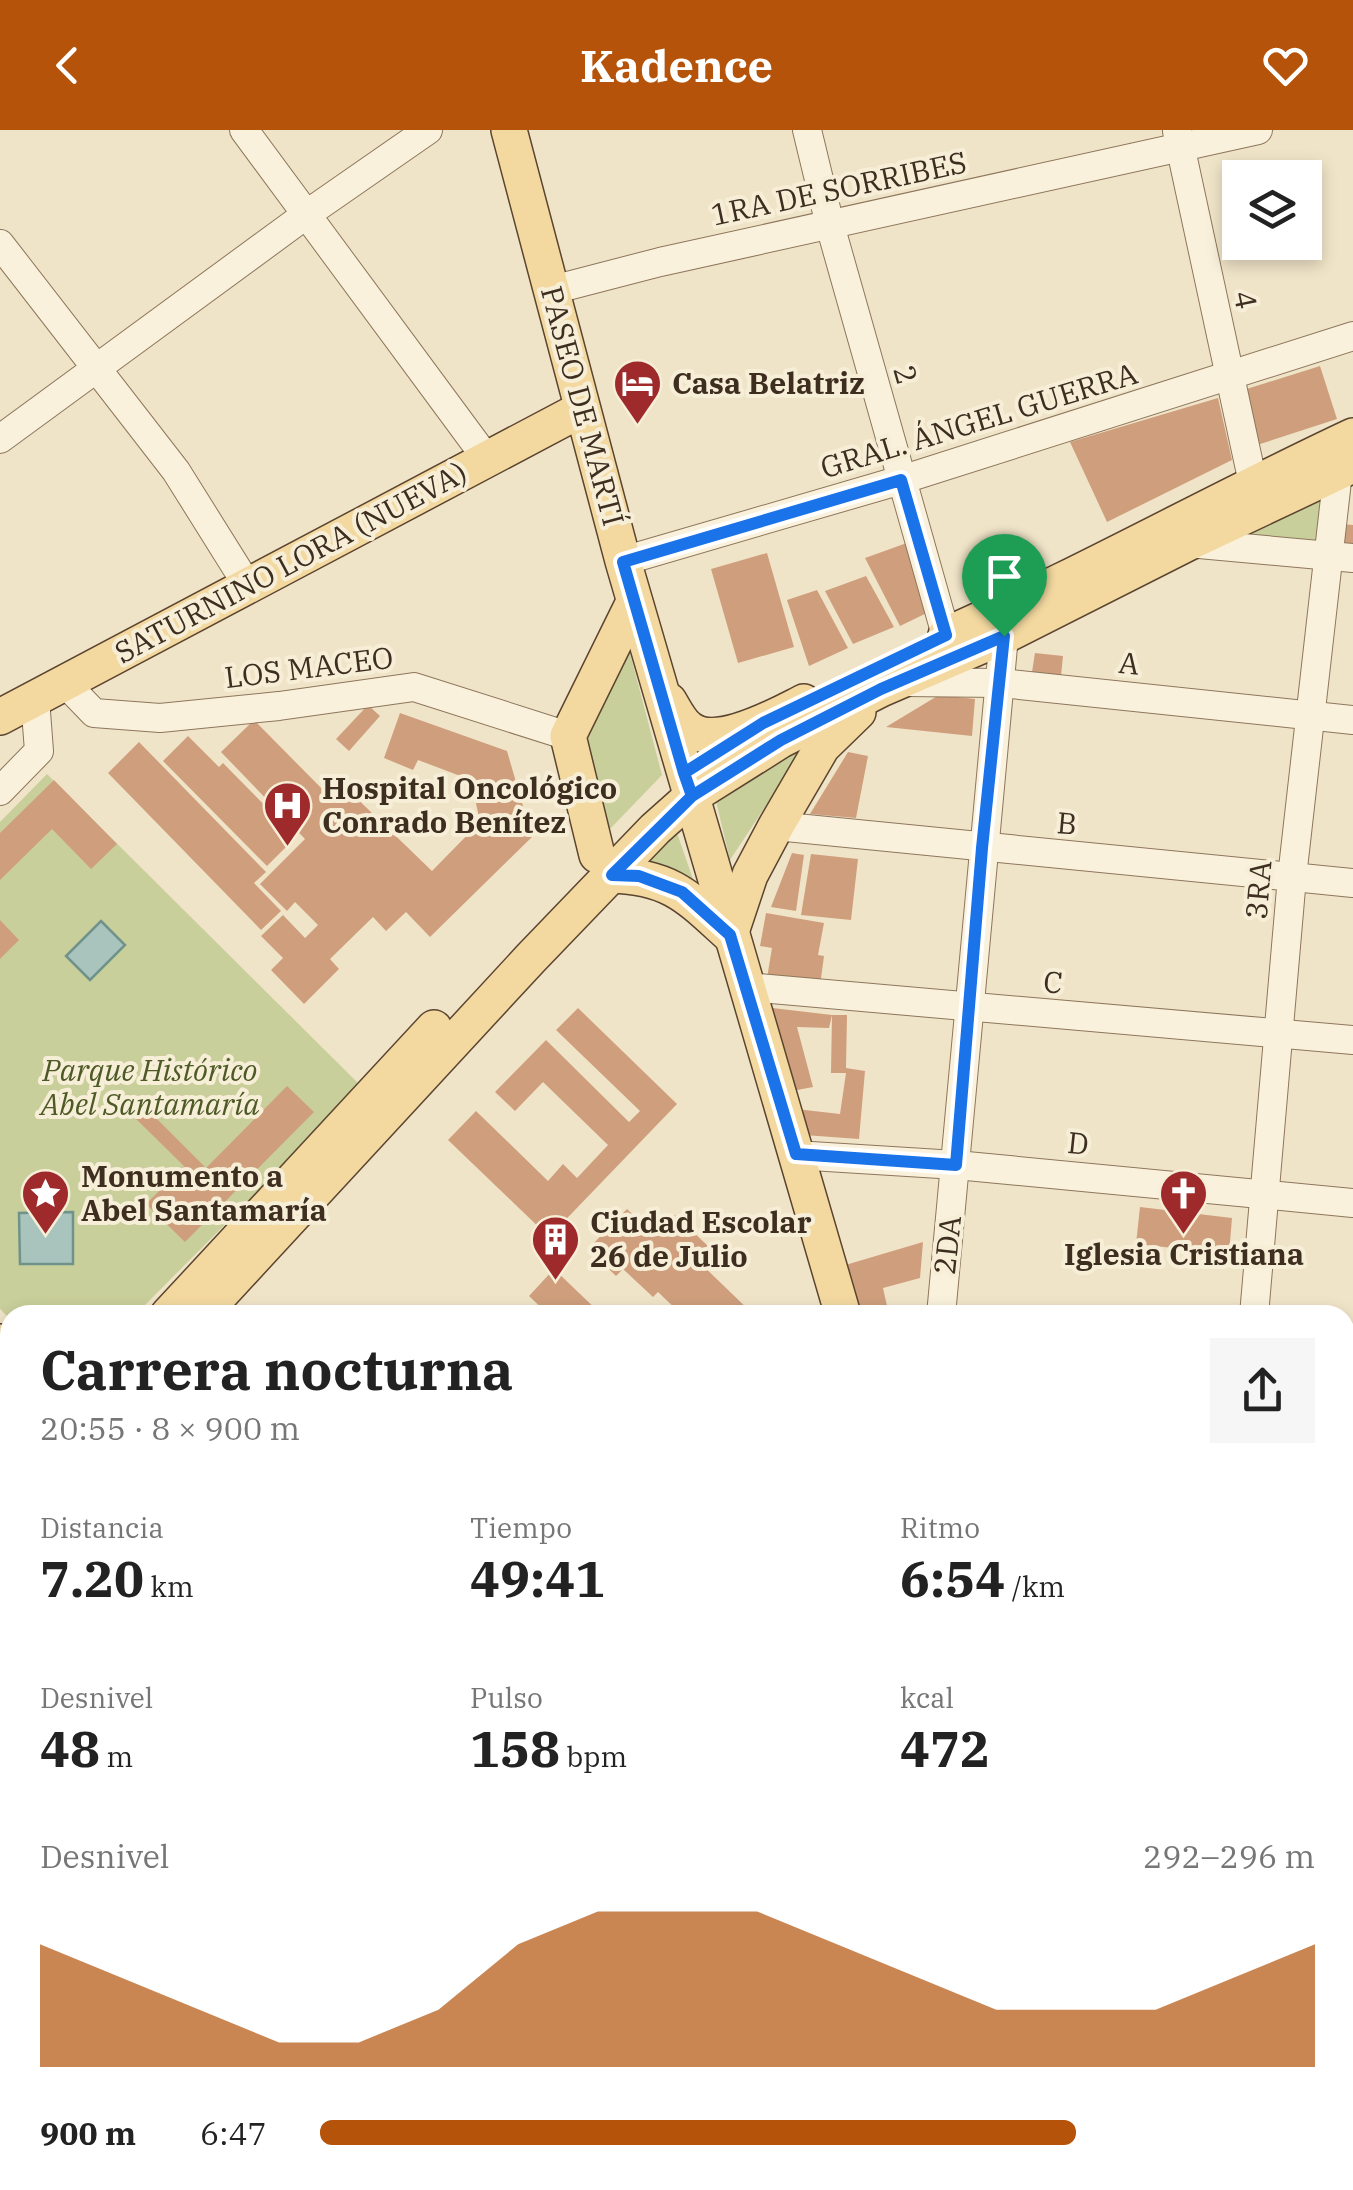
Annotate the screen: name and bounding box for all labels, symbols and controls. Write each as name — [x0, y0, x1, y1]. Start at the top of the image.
text: Kadence — [580, 36, 773, 94]
icon: back — [40, 38, 95, 93]
icon: heart — [1258, 38, 1313, 93]
street label: 1RA DE SORRIBES — [707, 141, 970, 234]
map controls — [1222, 160, 1322, 260]
button: layers — [1222, 160, 1322, 260]
street label: PASEO DE MARTÍ — [533, 281, 634, 530]
street label: 4 — [1226, 287, 1267, 313]
street label: GRAL. ÁNGEL GUERRA — [815, 353, 1142, 486]
hotel icon: Casa Belatriz — [611, 358, 663, 426]
street label: 2 — [885, 361, 928, 389]
place label: Casa Belatriz — [672, 363, 865, 402]
street label: SATURNINO LORA (NUEVA) — [107, 452, 473, 671]
pin — [962, 534, 1047, 637]
icon: arrive — [977, 549, 1032, 604]
street label: LOS MACEO — [222, 637, 395, 696]
street label: A — [1117, 642, 1142, 683]
place label: Hospital Oncológico Conrado Benítez — [322, 768, 617, 841]
hospital icon: Hospital Oncológico Conrado Benítez — [261, 780, 313, 848]
street label: B — [1055, 802, 1079, 843]
street label: 3RA — [1236, 858, 1280, 921]
street label: C — [1042, 961, 1065, 1002]
park label: Parque Histórico Abel Santamaría — [38, 1050, 260, 1123]
street label: D — [1066, 1122, 1091, 1163]
place label: Monumento a Abel Santamaría — [81, 1156, 327, 1229]
place icon: Monumento a Abel Santamaría — [20, 1168, 72, 1236]
church icon: Iglesia Cristiana — [1158, 1168, 1210, 1236]
place label: Ciudad Escolar 26 de Julio — [590, 1202, 812, 1275]
street label: 2DA — [924, 1213, 969, 1276]
building icon: Ciudad Escolar 26 de Julio — [529, 1214, 581, 1282]
place label: Iglesia Cristiana — [1064, 1234, 1304, 1273]
text: Carrera nocturna — [40, 1334, 514, 1405]
button: share — [1210, 1338, 1315, 1443]
text: 20:55 · 8 × 900 m — [40, 1407, 300, 1449]
text: Distancia — [40, 1509, 164, 1546]
text: Tiempo — [470, 1509, 572, 1546]
text: Ritmo — [900, 1509, 980, 1546]
text: 7.20 — [40, 1546, 144, 1611]
text: 49:41 — [470, 1546, 605, 1611]
text: 6:54 — [900, 1546, 1005, 1611]
text: km — [144, 1568, 194, 1605]
text: /km — [1005, 1568, 1065, 1605]
text: Desnivel — [40, 1679, 153, 1716]
text: Pulso — [470, 1679, 543, 1716]
text: kcal — [900, 1679, 954, 1716]
text: 48 — [40, 1716, 100, 1781]
text: 158 — [470, 1716, 560, 1781]
text: 472 — [900, 1716, 990, 1781]
text: m — [100, 1738, 133, 1775]
text: bpm — [560, 1738, 627, 1775]
text: Desnivel — [40, 1835, 169, 1877]
text: 292–296 m — [1143, 1835, 1315, 1877]
text: 900 m — [40, 2112, 136, 2154]
text: 6:47 — [200, 2112, 267, 2154]

